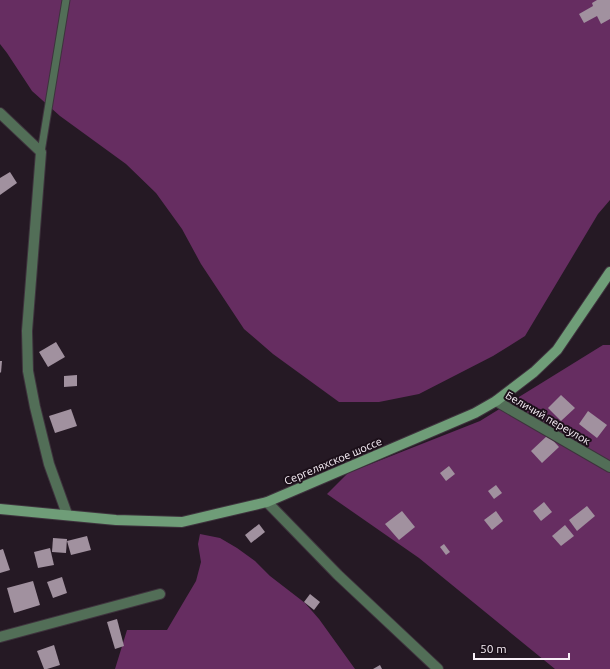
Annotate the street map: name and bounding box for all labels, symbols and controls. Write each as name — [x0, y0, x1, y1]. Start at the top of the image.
street label: Беличий переулок — [504, 389, 593, 447]
street label: Сергеляхское шоссе — [282, 435, 384, 487]
scale bar — [474, 635, 569, 661]
text: 50 m — [480, 642, 507, 655]

